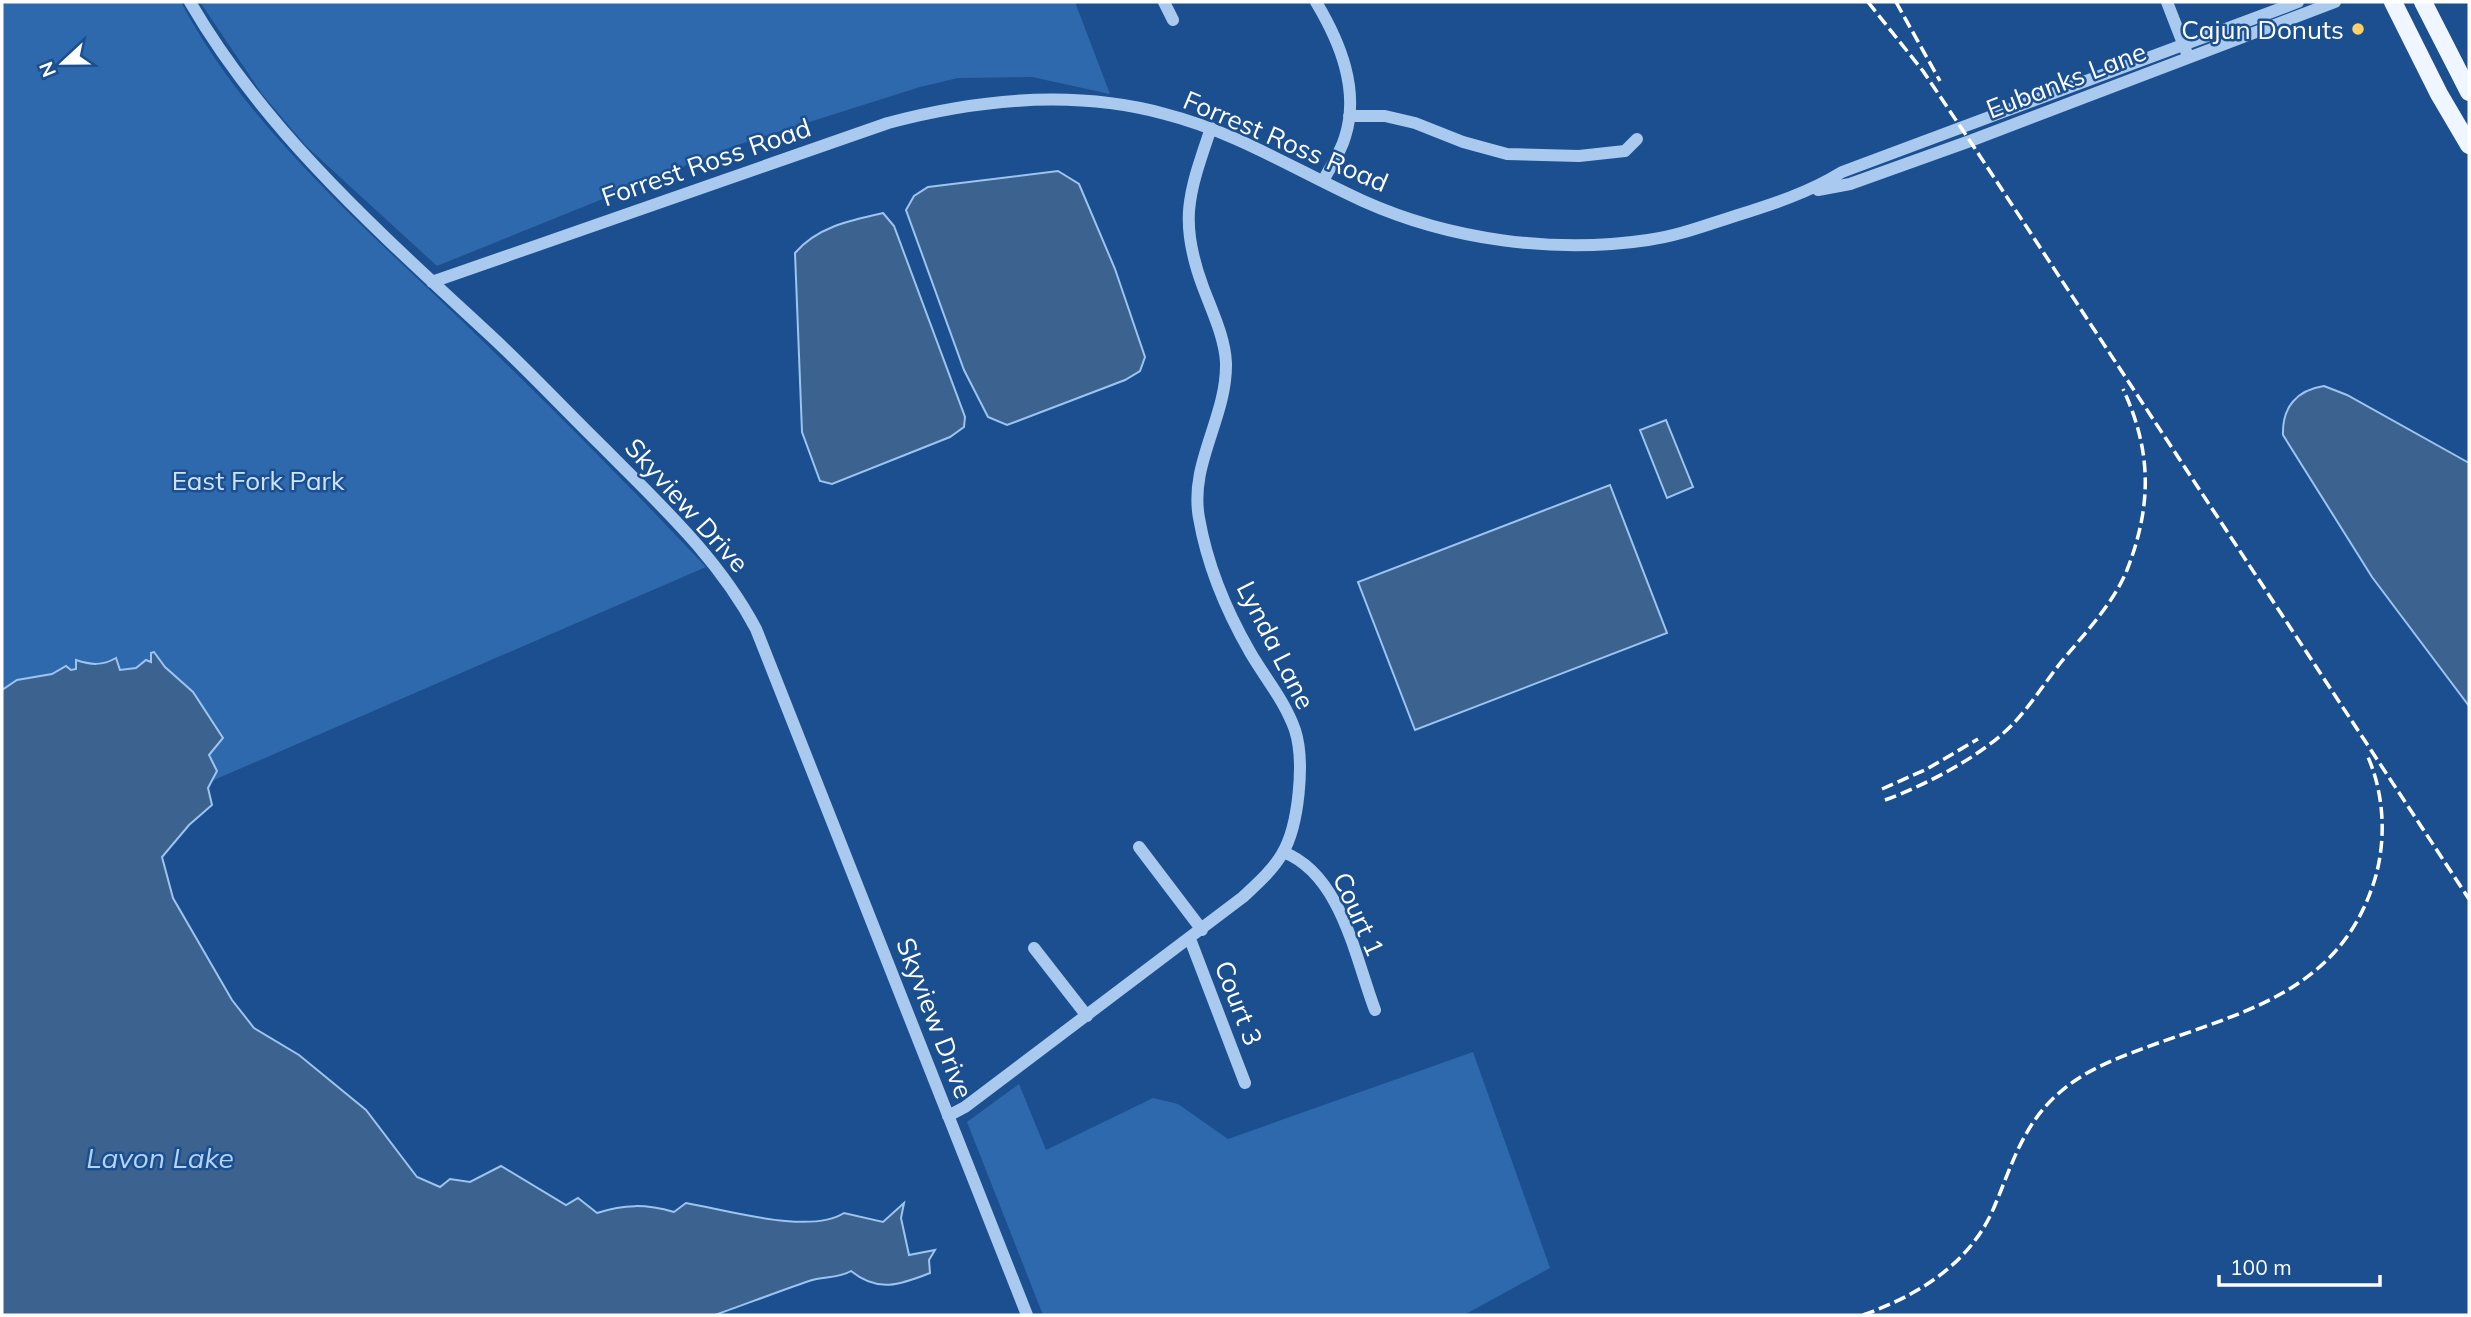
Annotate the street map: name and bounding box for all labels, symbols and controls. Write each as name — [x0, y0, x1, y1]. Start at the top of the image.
place label: Cajun Donuts — [2181, 13, 2344, 46]
marker: Cajun Donuts — [2350, 21, 2366, 37]
north arrow — [28, 28, 98, 98]
street label: Eubanks Lane — [1981, 34, 2151, 126]
text: N — [33, 58, 61, 81]
street label: Forrest Ross Road — [1179, 83, 1393, 199]
street label: Forrest Ross Road — [597, 111, 815, 213]
street label: Skyview Drive — [618, 431, 756, 579]
park label: East Fork Park — [172, 464, 345, 497]
street label: Lynda Lane — [1230, 575, 1322, 715]
street label: Court 1 — [1326, 867, 1392, 961]
street label: Skyview Drive — [889, 933, 981, 1103]
street label: Court 3 — [1208, 956, 1270, 1050]
water label: Lavon Lake — [86, 1140, 234, 1175]
scale bar — [2219, 1244, 2380, 1288]
text: 100 m — [2230, 1254, 2292, 1280]

